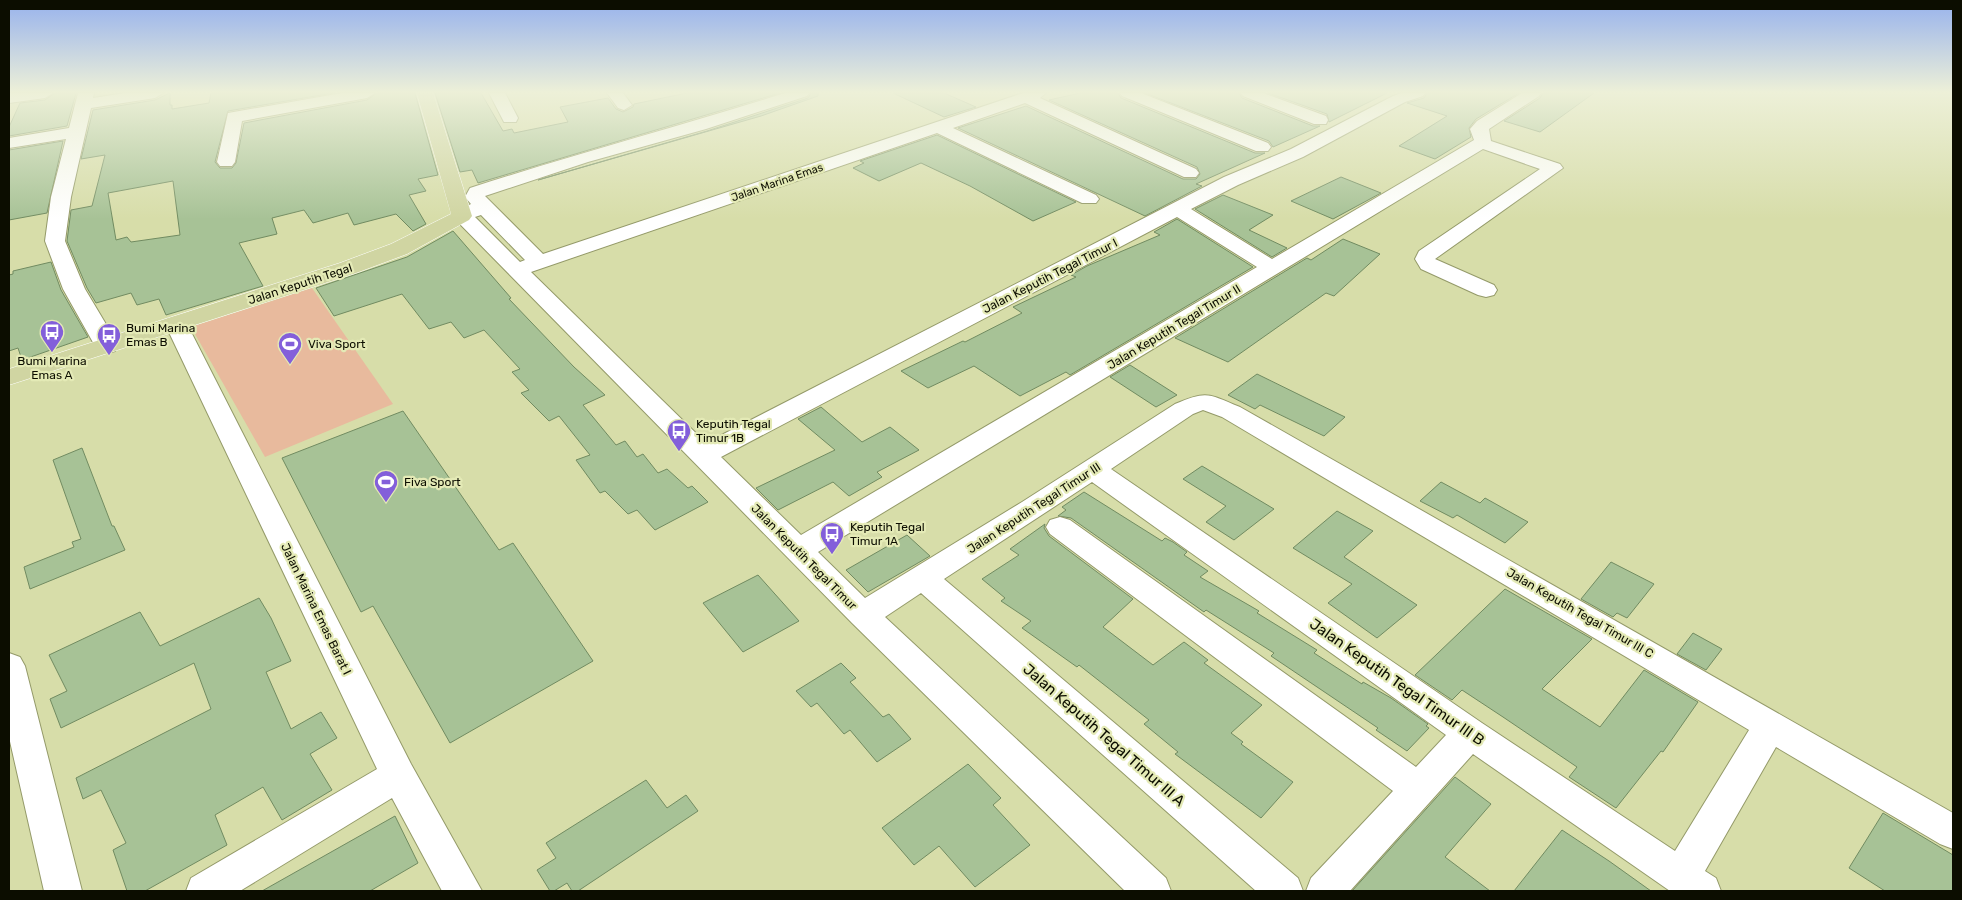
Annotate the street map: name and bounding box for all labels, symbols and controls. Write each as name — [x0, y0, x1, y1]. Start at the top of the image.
street label: Jalan Marina Emas — [730, 161, 825, 204]
street label: Jalan Keputih Tegal Timur I — [980, 236, 1120, 316]
street label: Jalan Keputih Tegal — [246, 261, 354, 307]
street label: Jalan Keputih Tegal Timur II — [1105, 282, 1243, 372]
bus stop icon: Bumi Marina Emas A — [39, 319, 65, 353]
place label: Bumi Marina Emas B — [126, 321, 195, 349]
bus stop icon: Bumi Marina Emas B — [96, 322, 122, 356]
sports icon: Viva Sport — [277, 331, 303, 365]
place label: Viva Sport — [308, 337, 366, 351]
place label: Bumi Marina Emas A — [17, 354, 87, 382]
place label: Keputih Tegal Timur 1B — [696, 417, 771, 445]
bus stop icon: Keputih Tegal Timur 1B — [666, 418, 692, 452]
street label: Jalan Keputih Tegal Timur III — [965, 460, 1103, 556]
sports icon: Fiva Sport — [373, 469, 399, 503]
place label: Fiva Sport — [404, 475, 461, 489]
street label: Jalan Keputih Tegal Timur — [748, 501, 860, 613]
place label: Keputih Tegal Timur 1A — [850, 520, 925, 548]
bus stop icon: Keputih Tegal Timur 1A — [819, 521, 845, 555]
street label: Jalan Marina Emas Barat I — [278, 541, 354, 677]
street label: Jalan Keputih Tegal Timur III C — [1504, 565, 1656, 661]
street label: Jalan Keputih Tegal Timur III B — [1306, 615, 1488, 749]
street label: Jalan Keputih Tegal Timur III A — [1019, 660, 1189, 810]

